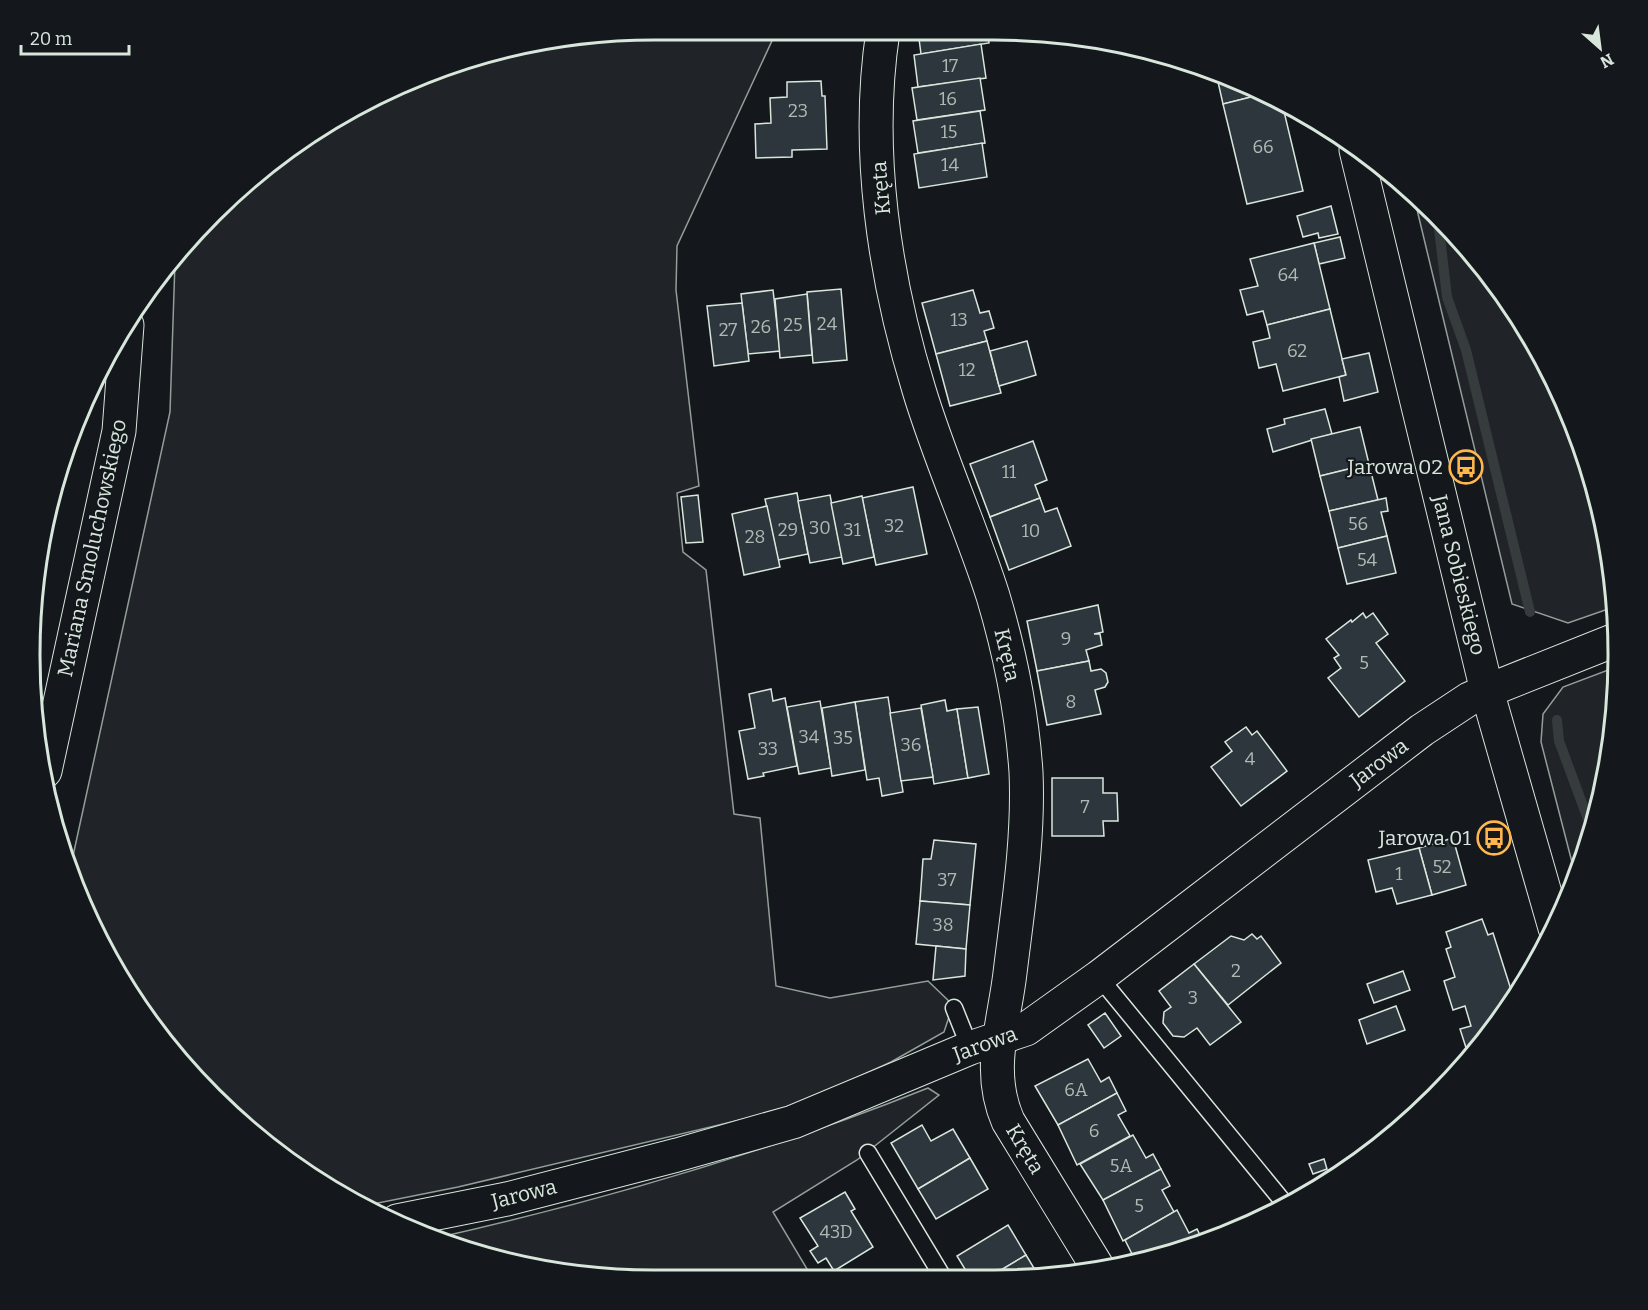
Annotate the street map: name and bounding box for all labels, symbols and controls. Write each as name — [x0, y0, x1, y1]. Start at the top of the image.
scale bar — [21, 18, 129, 56]
north arrow — [1570, 18, 1630, 78]
text: 20 m — [30, 28, 72, 50]
text: N — [1597, 50, 1617, 72]
house number: 17 — [942, 55, 958, 77]
house number: 16 — [939, 88, 957, 110]
house number: 23 — [788, 100, 808, 122]
house number: 15 — [941, 121, 957, 143]
house number: 66 — [1252, 136, 1274, 158]
house number: 14 — [941, 154, 959, 176]
street label: Kręta — [866, 160, 896, 216]
house number: 64 — [1277, 264, 1299, 286]
house number: 13 — [950, 309, 968, 331]
house number: 24 — [817, 313, 838, 335]
house number: 25 — [783, 314, 803, 336]
house number: 26 — [751, 316, 771, 338]
house number: 27 — [719, 319, 737, 341]
house number: 62 — [1287, 340, 1307, 362]
house number: 12 — [958, 359, 976, 381]
street label: Mariana Smoluchowskiego — [52, 417, 132, 679]
bus stop icon: Jarowa 02 — [1448, 449, 1484, 485]
place label: Jarowa 02 — [1347, 454, 1443, 480]
house number: 11 — [1002, 461, 1017, 483]
street label: Jana Sobieskiego — [1426, 491, 1491, 658]
house number: 56 — [1348, 513, 1368, 535]
house number: 32 — [884, 515, 904, 537]
house number: 30 — [809, 517, 831, 539]
house number: 29 — [778, 519, 798, 541]
house number: 31 — [843, 519, 861, 541]
house number: 10 — [1022, 520, 1040, 542]
house number: 28 — [745, 526, 765, 548]
house number: 54 — [1357, 549, 1378, 571]
street label: Kręta — [988, 626, 1026, 685]
house number: 9 — [1061, 628, 1071, 650]
house number: 5 — [1359, 652, 1369, 674]
house number: 8 — [1066, 691, 1076, 713]
house number: 34 — [799, 726, 820, 748]
house number: 35 — [833, 727, 853, 749]
street label: Jarowa — [1344, 732, 1414, 794]
house number: 36 — [901, 734, 921, 756]
house number: 33 — [758, 738, 778, 760]
house number: 4 — [1245, 748, 1256, 770]
house number: 7 — [1080, 796, 1090, 818]
bus stop icon: Jarowa 01 — [1476, 820, 1512, 856]
place label: Jarowa 01 — [1378, 825, 1471, 851]
house number: 52 — [1432, 856, 1452, 878]
house number: 1 — [1395, 863, 1403, 885]
house number: 37 — [937, 869, 957, 891]
house number: 38 — [932, 914, 954, 936]
house number: 2 — [1231, 960, 1241, 982]
house number: 3 — [1188, 987, 1198, 1009]
street label: Jarowa — [948, 1020, 1021, 1068]
house number: 6A — [1064, 1079, 1088, 1101]
street label: Kręta — [1000, 1119, 1050, 1179]
house number: 6 — [1089, 1120, 1099, 1142]
house number: 5A — [1110, 1155, 1132, 1177]
street label: Jarowa — [488, 1173, 560, 1215]
house number: 5 — [1134, 1195, 1144, 1217]
house number: 43D — [819, 1221, 853, 1243]

